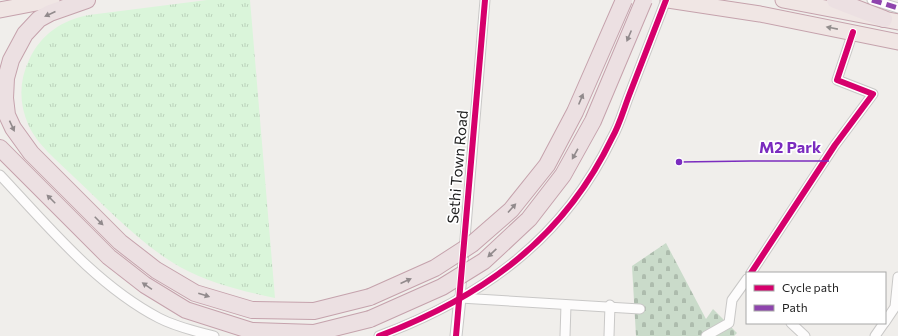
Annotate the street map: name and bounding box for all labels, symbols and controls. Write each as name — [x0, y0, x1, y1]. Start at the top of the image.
one-way arrow — [45, 11, 56, 17]
one-way arrow — [826, 25, 838, 31]
one-way arrow — [626, 30, 632, 41]
one-way arrow — [579, 92, 585, 104]
street label: Sethi Town Road — [443, 109, 471, 224]
one-way arrow — [9, 120, 15, 131]
callout: M2 Park — [751, 133, 829, 161]
text: M2 Park — [759, 137, 822, 156]
one-way arrow — [571, 148, 578, 160]
one-way arrow — [46, 194, 56, 204]
one-way arrow — [508, 203, 517, 213]
one-way arrow — [94, 216, 104, 226]
one-way arrow — [487, 248, 497, 258]
legend — [746, 272, 886, 324]
one-way arrow — [400, 278, 412, 284]
text: Cycle path — [782, 280, 839, 294]
one-way arrow — [142, 282, 153, 290]
one-way arrow — [199, 292, 211, 298]
text: Path — [782, 300, 808, 314]

